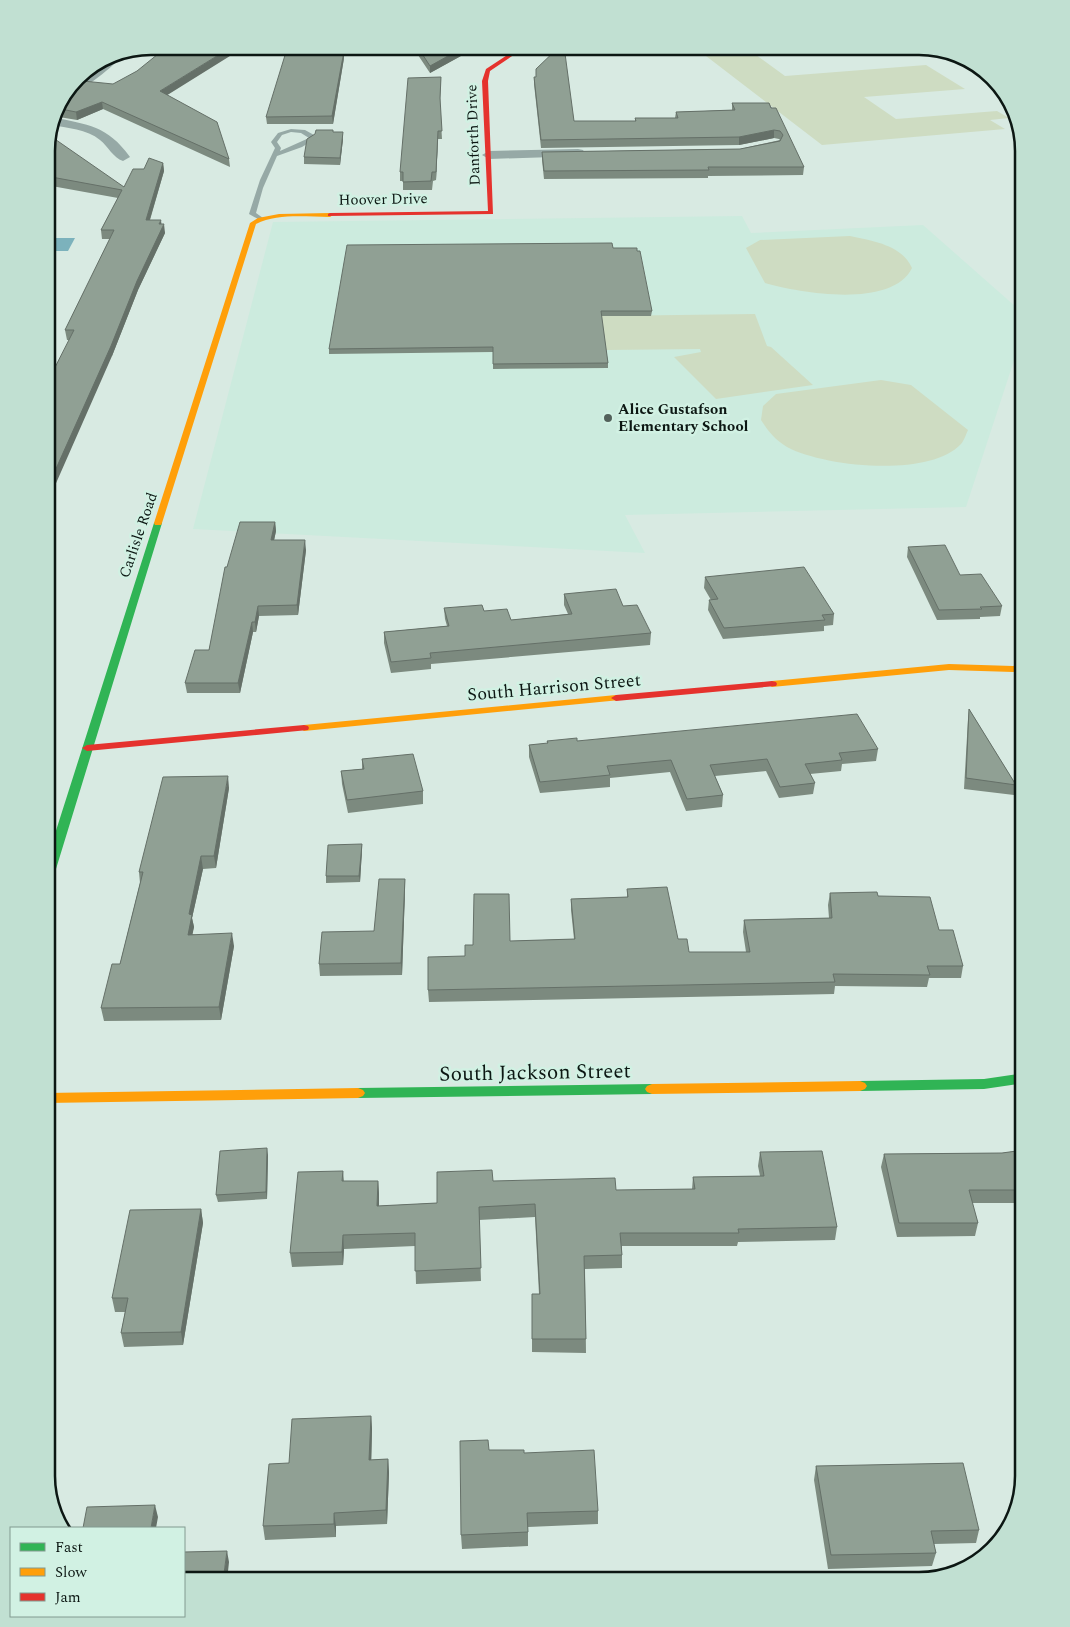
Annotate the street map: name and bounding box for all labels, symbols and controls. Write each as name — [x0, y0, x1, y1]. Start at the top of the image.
street label: Danforth Drive — [460, 84, 487, 186]
street label: Hoover Drive — [338, 187, 428, 212]
place label: Alice Gustafson Elementary School — [618, 398, 749, 438]
marker: Alice Gustafson Elementary School — [602, 412, 614, 424]
street label: Carlisle Road — [113, 489, 164, 581]
street label: South Harrison Street — [466, 666, 642, 709]
street label: South Jackson Street — [439, 1055, 631, 1091]
legend — [10, 1527, 185, 1617]
text: Fast — [55, 1536, 83, 1559]
text: Slow — [55, 1561, 87, 1584]
text: Jam — [55, 1586, 81, 1609]

